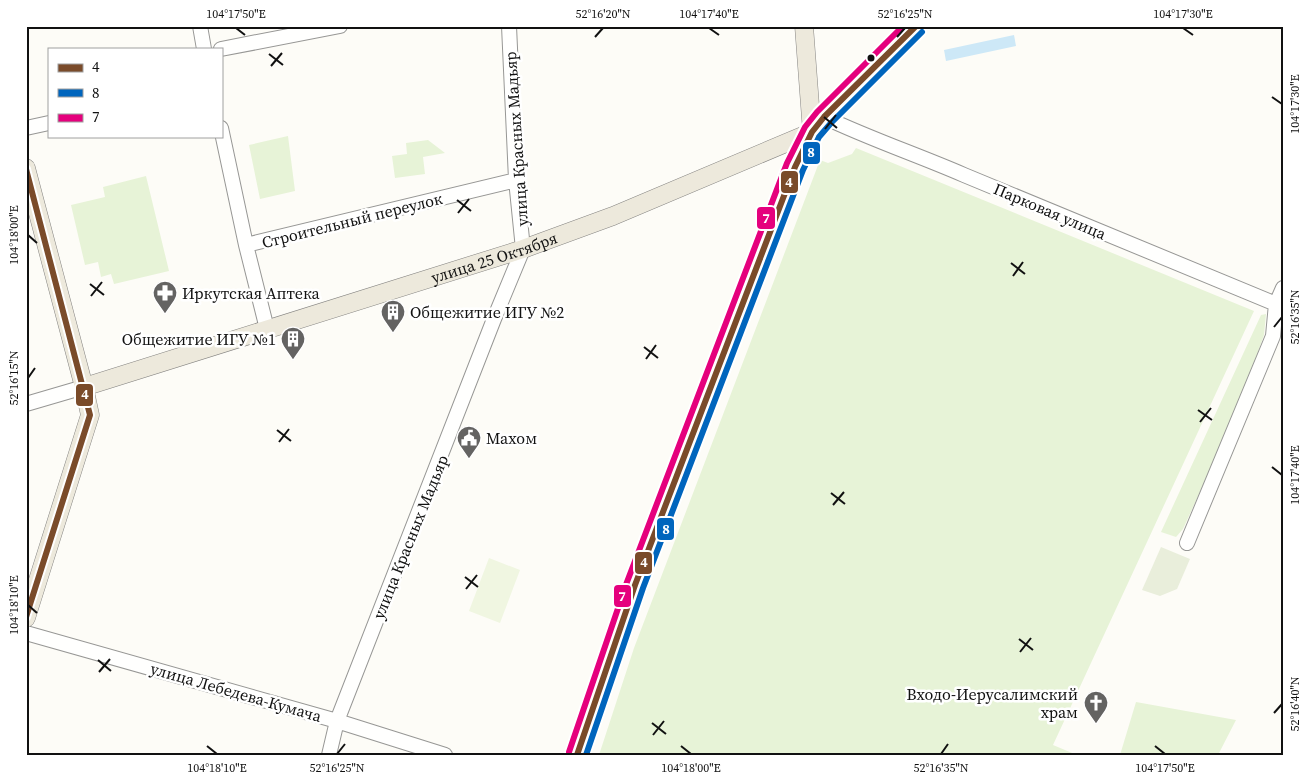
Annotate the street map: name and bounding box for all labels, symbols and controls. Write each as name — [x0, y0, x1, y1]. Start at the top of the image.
text: 104°17'50"E — [206, 6, 266, 22]
text: 52°16'20"N — [575, 6, 631, 22]
text: 104°17'40"E — [679, 6, 739, 22]
text: 52°16'25"N — [877, 6, 933, 22]
text: 104°17'30"E — [1153, 6, 1213, 22]
legend — [48, 48, 222, 138]
street label: улица Красных Мадьяр — [499, 51, 533, 227]
unlabelled marker — [866, 53, 876, 63]
text: 4 — [92, 56, 100, 77]
text: 104°17'30"E — [1287, 74, 1303, 134]
text: 8 — [92, 82, 100, 103]
text: 7 — [92, 106, 100, 127]
line badge: 8 — [802, 141, 821, 165]
text: 8 — [807, 142, 815, 162]
line badge: 4 — [780, 170, 799, 194]
text: 4 — [785, 172, 793, 192]
street label: Парковая улица — [990, 177, 1110, 245]
street label: Строительный переулок — [259, 187, 445, 253]
text: 104°18'00"E — [6, 205, 22, 265]
line badge: 7 — [756, 206, 776, 230]
text: 7 — [762, 208, 770, 228]
street label: улица 25 Октября — [428, 226, 560, 288]
pharmacy icon: Иркутская Аптека — [152, 280, 178, 314]
place label: Иркутская Аптека — [182, 282, 321, 304]
text: 52°16'35"N — [1287, 289, 1303, 345]
building icon: Общежитие ИГУ №2 — [380, 299, 406, 333]
place label: Общежитие ИГУ №2 — [410, 301, 564, 323]
building icon: Общежитие ИГУ №1 — [280, 326, 306, 360]
place label: Общежитие ИГУ №1 — [122, 328, 276, 350]
text: 52°16'15"N — [6, 350, 22, 406]
line badge: 4 — [75, 383, 94, 407]
text: 4 — [81, 384, 89, 404]
public building icon: Махом — [456, 425, 482, 459]
place label: Махом — [486, 427, 537, 449]
text: 104°17'40"E — [1287, 445, 1303, 505]
street label: улица Красных Мадьяр — [367, 452, 453, 622]
line badge: 8 — [656, 517, 675, 541]
text: 8 — [662, 519, 670, 539]
line badge: 4 — [634, 551, 653, 575]
text: 4 — [640, 552, 648, 572]
text: 104°18'10"E — [6, 575, 22, 635]
line badge: 7 — [613, 584, 632, 608]
text: 7 — [618, 586, 626, 606]
street label: улица Лебедева-Кумача — [148, 657, 325, 727]
text: 52°16'40"N — [1287, 676, 1303, 732]
place label: Входо-Иерусалимский храм — [907, 683, 1078, 723]
church icon: Входо-Иерусалимский храм — [1083, 690, 1109, 724]
text: 104°18'10"E — [187, 760, 247, 776]
text: 52°16'25"N — [309, 760, 365, 776]
text: 104°18'00"E — [661, 760, 721, 776]
text: 52°16'35"N — [913, 760, 969, 776]
text: 104°17'50"E — [1135, 760, 1195, 776]

